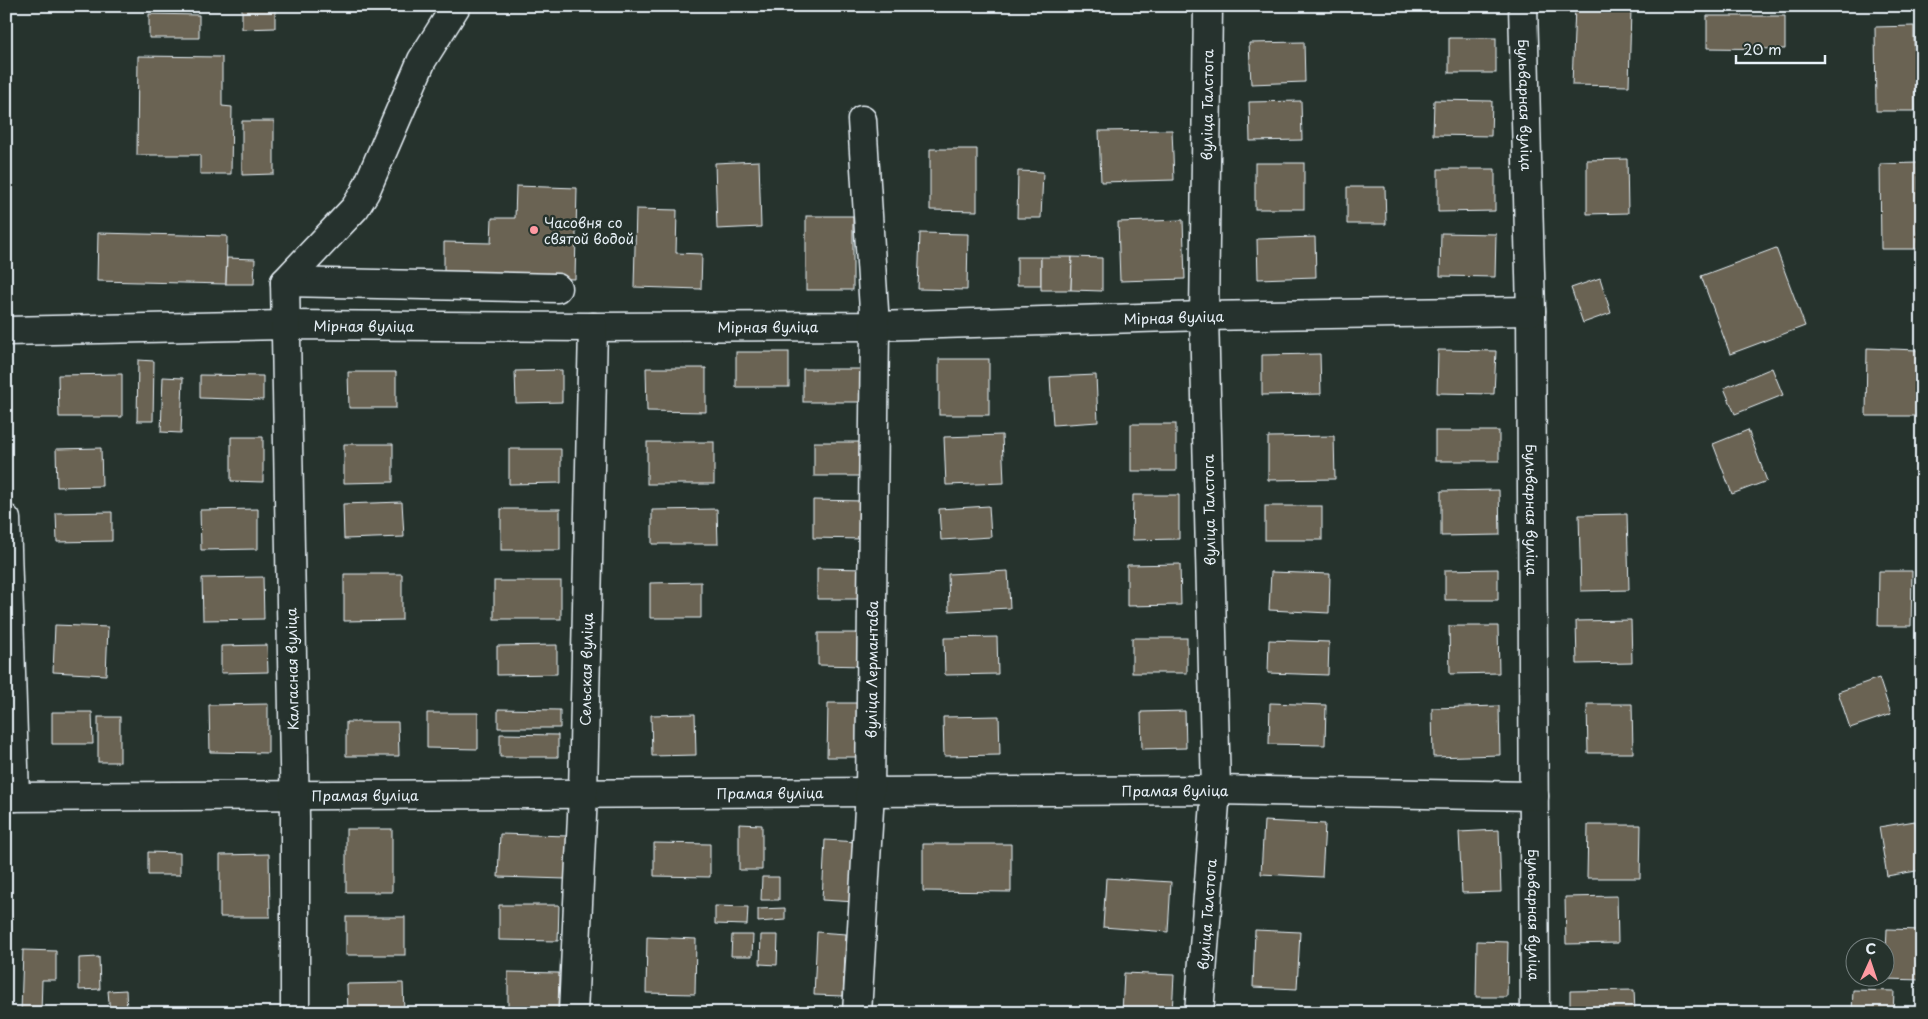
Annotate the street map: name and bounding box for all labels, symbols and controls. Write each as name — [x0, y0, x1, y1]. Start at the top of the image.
scale bar — [1736, 32, 1824, 64]
text: 20 m — [1743, 37, 1782, 60]
street label: Бульварная вуліца — [1513, 39, 1538, 172]
street label: вуліца Талстога — [1196, 49, 1218, 161]
place label: Часовня со святой водой — [544, 212, 634, 249]
marker: Часовня со святой водой — [528, 224, 540, 236]
street label: Мірная вуліца — [1123, 305, 1225, 329]
street label: Мірная вуліца — [314, 315, 415, 336]
street label: Мірная вуліца — [718, 316, 819, 337]
street label: Бульварная вуліца — [1521, 444, 1543, 576]
street label: вуліца Талстога — [1198, 454, 1220, 566]
street label: вуліца Лермантава — [860, 600, 883, 738]
street label: Калгасная вуліца — [280, 607, 304, 730]
street label: Сельская вуліца — [574, 612, 597, 726]
street label: Прамая вуліца — [1121, 779, 1229, 801]
street label: Прамая вуліца — [716, 782, 824, 803]
street label: Прамая вуліца — [311, 784, 419, 806]
street label: Бульварная вуліца — [1524, 849, 1545, 981]
street label: вуліца Талстога — [1192, 858, 1221, 971]
north arrow — [1846, 936, 1896, 986]
text: С — [1865, 938, 1877, 959]

